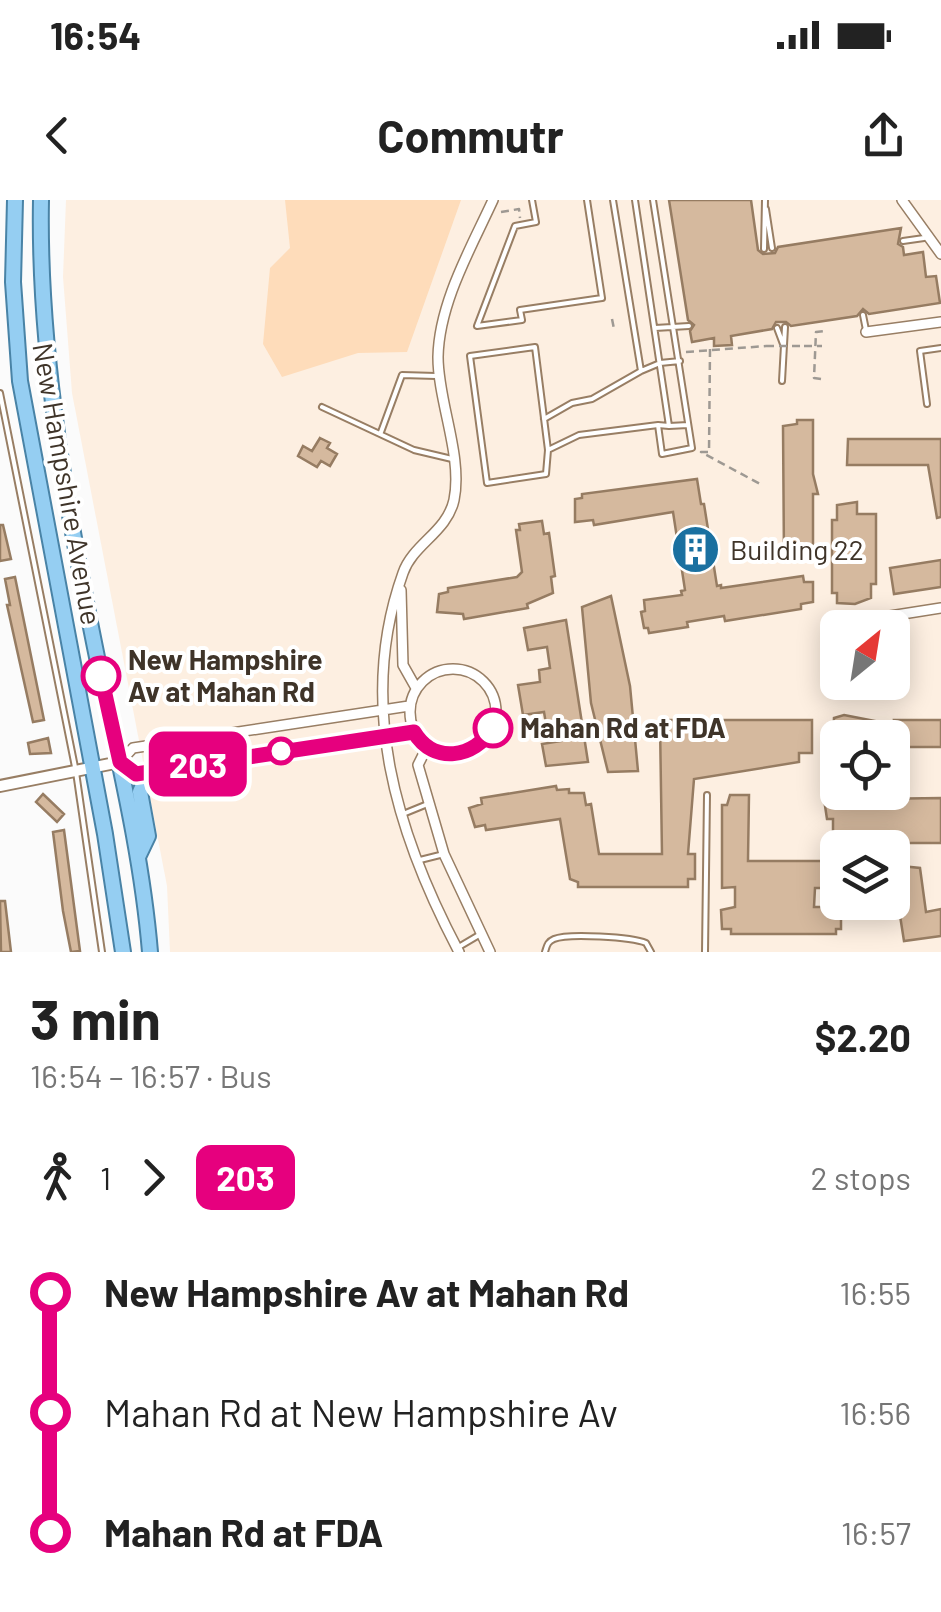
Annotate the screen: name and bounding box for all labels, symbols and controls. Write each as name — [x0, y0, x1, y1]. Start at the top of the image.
text: 16:54 — [50, 12, 141, 58]
icon: back — [30, 108, 85, 163]
text: Commutr — [377, 108, 564, 162]
icon: share — [856, 108, 911, 163]
street label: New Hampshire Avenue — [26, 340, 110, 627]
building icon: Building 22 — [669, 524, 721, 576]
place label: Building 22 — [730, 532, 864, 566]
north arrow — [820, 610, 910, 700]
map controls — [820, 610, 910, 920]
place label: New Hampshire Av at Mahan Rd — [128, 642, 322, 708]
marker: New Hampshire Av at Mahan Rd — [82, 657, 120, 695]
marker: Mahan Rd at FDA — [474, 709, 512, 747]
place label: Mahan Rd at FDA — [520, 710, 726, 744]
button: locate — [820, 720, 910, 810]
line badge: 203 — [140, 732, 256, 796]
unlabelled marker — [268, 738, 294, 764]
text: 203 — [169, 743, 227, 785]
button: layers — [820, 830, 910, 920]
text: 3 min — [30, 985, 161, 1051]
text: $2.20 — [815, 1014, 911, 1060]
text: 16:54 – 16:57 · Bus — [30, 1056, 272, 1094]
icon: walk — [30, 1150, 85, 1205]
icon: forward — [126, 1150, 181, 1205]
text: 203 — [216, 1156, 275, 1198]
text: 1 — [100, 1158, 111, 1196]
text: 2 stops — [810, 1158, 911, 1196]
text: New Hampshire Av at Mahan Rd — [104, 1269, 629, 1315]
text: 16:55 — [840, 1273, 911, 1311]
text: Mahan Rd at New Hampshire Av — [104, 1389, 618, 1435]
text: 16:56 — [840, 1393, 911, 1431]
text: Mahan Rd at FDA — [104, 1509, 383, 1555]
text: 16:57 — [841, 1513, 911, 1551]

